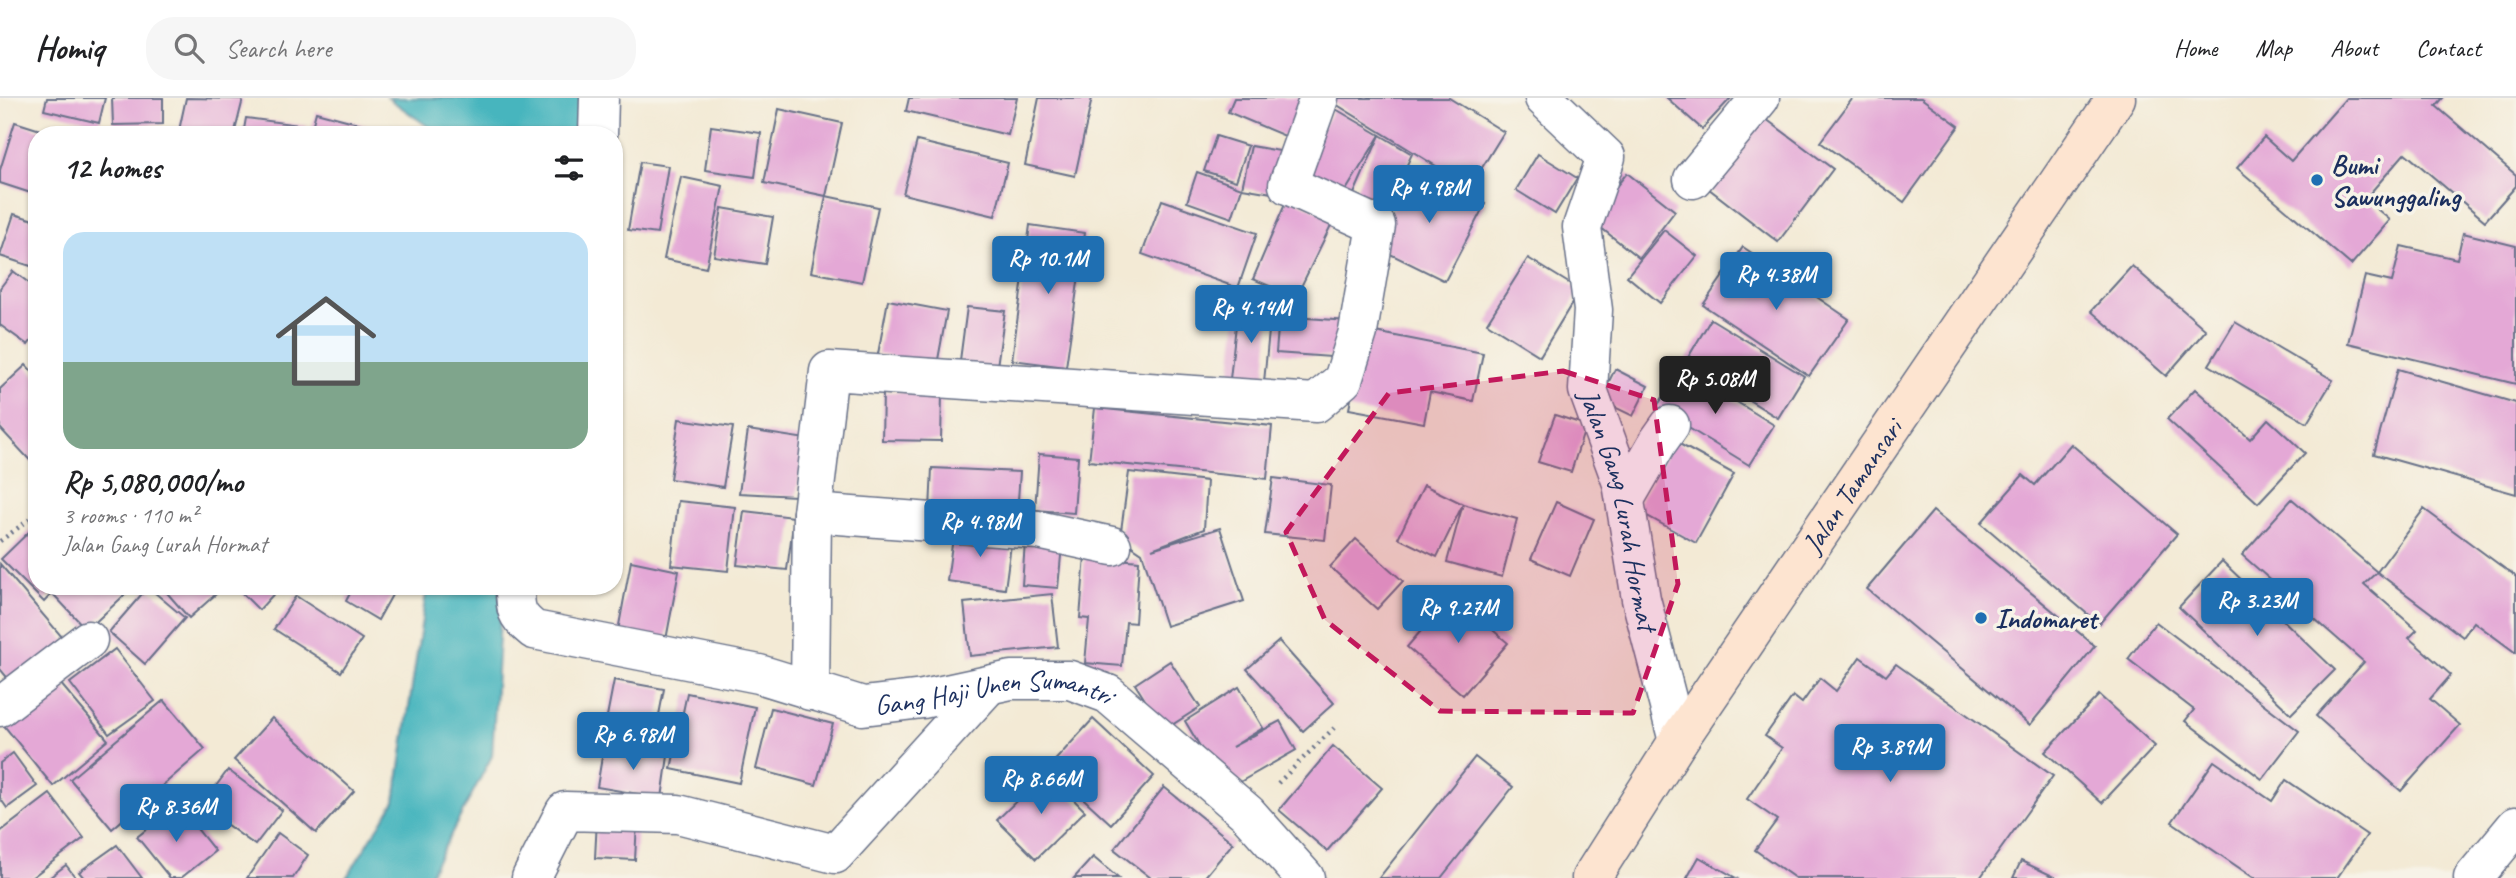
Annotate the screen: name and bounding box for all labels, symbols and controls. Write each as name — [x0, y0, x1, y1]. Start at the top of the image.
search box — [146, 17, 636, 80]
text: Homiq — [35, 27, 104, 69]
icon: search — [170, 29, 208, 67]
text: Search here — [226, 32, 331, 65]
text: Home — [2174, 33, 2217, 63]
text: Map — [2255, 33, 2292, 63]
text: About — [2330, 33, 2378, 63]
text: Contact — [2416, 33, 2481, 63]
place label: Bumi Sawunggaling — [2331, 147, 2462, 214]
text: 12 homes — [63, 149, 161, 187]
icon: filters — [550, 149, 588, 187]
pin: Rp 4.98M — [1357, 166, 1501, 225]
marker: Bumi Sawunggaling — [2309, 172, 2325, 188]
text: Rp 4.98M — [1389, 173, 1469, 202]
pin: Rp 10.1M — [976, 236, 1120, 296]
text: Rp 10.1M — [1008, 244, 1088, 273]
pin: Rp 4.38M — [1704, 252, 1848, 312]
text: Rp 4.38M — [1736, 260, 1816, 289]
icon: home — [263, 278, 389, 404]
pin: Rp 4.14M — [1179, 286, 1323, 345]
text: Rp 4.14M — [1211, 293, 1291, 322]
pin: Rp 5.08M — [1643, 356, 1787, 416]
text: Rp 5.08M — [1675, 364, 1755, 393]
street label: Jalan Gang Lurah Hormat — [1571, 383, 1666, 638]
street label: Jalan Tamansari — [1793, 410, 1912, 561]
text: Rp 5,080,000/mo — [63, 463, 243, 501]
pin: Rp 4.98M — [908, 500, 1052, 559]
text: 3 rooms · 110 m² — [63, 501, 198, 530]
text: Rp 4.98M — [940, 507, 1020, 536]
text: Jalan Gang Lurah Hormat — [63, 530, 267, 559]
pin: Rp 3.23M — [2185, 578, 2329, 638]
pin: Rp 9.27M — [1386, 586, 1530, 645]
text: Rp 3.23M — [2217, 586, 2297, 615]
text: Rp 9.27M — [1418, 593, 1498, 622]
place label: Indomaret — [1995, 601, 2100, 636]
marker: Indomaret — [1973, 610, 1989, 626]
street label: Gang Haji Unen Sumantri — [873, 663, 1126, 723]
pin: Rp 6.98M — [561, 712, 705, 772]
text: Rp 6.98M — [593, 720, 673, 749]
pin: Rp 3.89M — [1818, 724, 1962, 784]
text: Rp 3.89M — [1850, 732, 1930, 761]
pin: Rp 8.66M — [969, 756, 1113, 816]
text: Rp 8.66M — [1001, 764, 1081, 793]
pin: Rp 8.36M — [104, 784, 248, 844]
text: Rp 8.36M — [136, 792, 216, 821]

